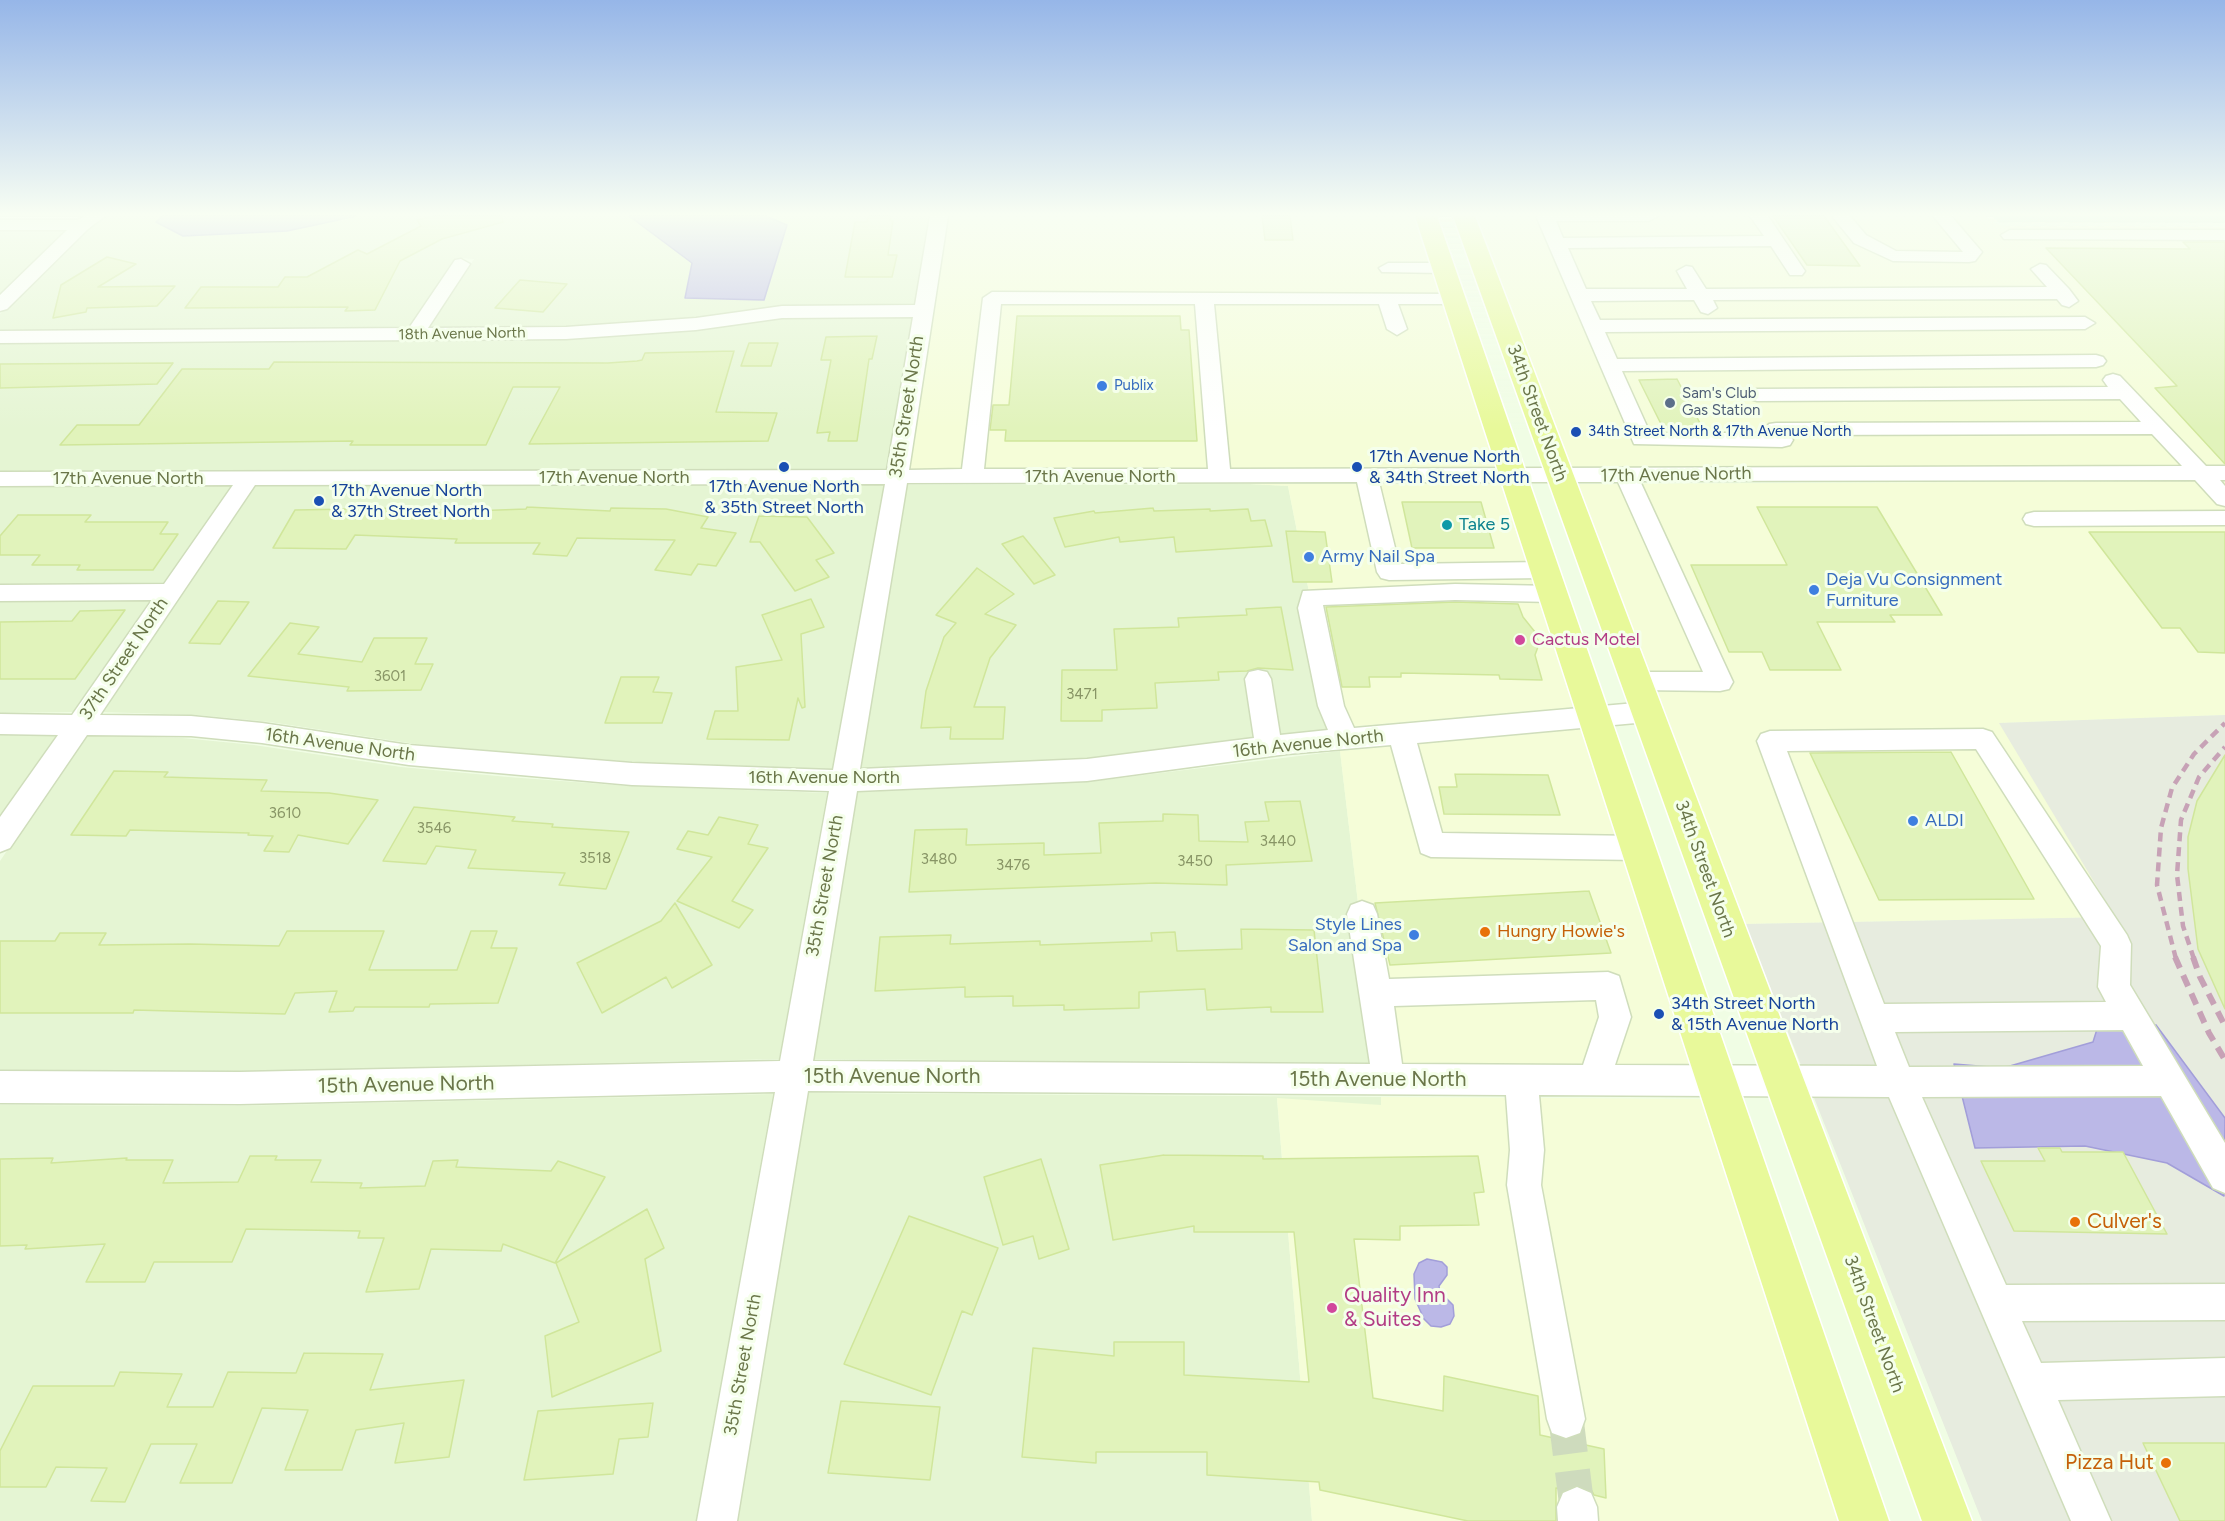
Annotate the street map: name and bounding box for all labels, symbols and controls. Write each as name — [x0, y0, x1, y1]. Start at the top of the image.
street label: 18th Avenue North — [398, 324, 526, 344]
street label: 35th Street North — [885, 334, 929, 480]
street label: 34th Street North — [1502, 341, 1572, 485]
place label: Publix — [1114, 377, 1154, 395]
marker: Publix — [1095, 379, 1109, 393]
place label: Sam's Club Gas Station — [1682, 385, 1760, 420]
marker: Sam's Club Gas Station — [1663, 396, 1677, 410]
place label: 34th Street North & 17th Avenue North — [1588, 423, 1851, 441]
marker: 34th Street North & 17th Avenue North — [1569, 425, 1583, 439]
place label: 17th Avenue North & 34th Street North — [1369, 446, 1529, 488]
marker: 17th Avenue North & 35th Street North — [777, 460, 791, 474]
marker: 17th Avenue North & 34th Street North — [1350, 460, 1364, 474]
street label: 17th Avenue North — [1600, 463, 1752, 487]
street label: 17th Avenue North — [1024, 466, 1176, 488]
street label: 17th Avenue North — [538, 467, 690, 489]
street label: 17th Avenue North — [52, 468, 204, 490]
place label: 17th Avenue North & 35th Street North — [704, 476, 864, 518]
place label: 17th Avenue North & 37th Street North — [331, 480, 490, 522]
marker: 17th Avenue North & 37th Street North — [312, 494, 326, 508]
place label: Take 5 — [1459, 514, 1510, 536]
marker: Take 5 — [1440, 518, 1454, 532]
place label: Army Nail Spa — [1321, 546, 1435, 568]
marker: Army Nail Spa — [1302, 550, 1316, 564]
place label: Deja Vu Consignment Furniture — [1826, 569, 2002, 612]
marker: Deja Vu Consignment Furniture — [1807, 583, 1821, 597]
street label: 37th Street North — [75, 594, 173, 724]
place label: Cactus Motel — [1532, 629, 1640, 651]
marker: Cactus Motel — [1513, 633, 1527, 647]
house number: 3601 — [374, 668, 406, 686]
house number: 3471 — [1066, 686, 1098, 704]
street label: 16th Avenue North — [263, 724, 417, 766]
street label: 16th Avenue North — [1232, 725, 1384, 763]
street label: 16th Avenue North — [748, 767, 900, 789]
street label: 34th Street North — [1670, 797, 1740, 941]
house number: 3610 — [269, 805, 301, 823]
place label: ALDI — [1925, 810, 1964, 832]
street label: 35th Street North — [802, 813, 848, 959]
marker: ALDI — [1906, 814, 1920, 828]
house number: 3546 — [417, 820, 451, 838]
house number: 3440 — [1260, 833, 1296, 851]
house number: 3518 — [579, 850, 611, 868]
house number: 3480 — [921, 851, 957, 869]
house number: 3450 — [1177, 853, 1213, 871]
house number: 3476 — [996, 857, 1030, 875]
place label: Style Lines Salon and Spa — [1288, 914, 1402, 956]
place label: Hungry Howie's — [1497, 921, 1625, 943]
marker: Hungry Howie's — [1478, 925, 1492, 939]
marker: Style Lines Salon and Spa — [1407, 928, 1421, 942]
place label: 34th Street North & 15th Avenue North — [1671, 993, 1839, 1036]
marker: 34th Street North & 15th Avenue North — [1652, 1007, 1666, 1021]
street label: 15th Avenue North — [804, 1064, 980, 1090]
street label: 15th Avenue North — [1290, 1067, 1466, 1093]
street label: 15th Avenue North — [317, 1071, 495, 1099]
place label: Culver's — [2087, 1209, 2162, 1235]
marker: Culver's — [2068, 1215, 2082, 1229]
street label: 34th Street North — [1839, 1252, 1909, 1396]
place label: Quality Inn & Suites — [1344, 1283, 1446, 1333]
street label: 35th Street North — [720, 1292, 766, 1438]
marker: Quality Inn & Suites — [1325, 1301, 1339, 1315]
place label: Pizza Hut — [2065, 1450, 2154, 1476]
marker: Pizza Hut — [2159, 1456, 2173, 1470]

